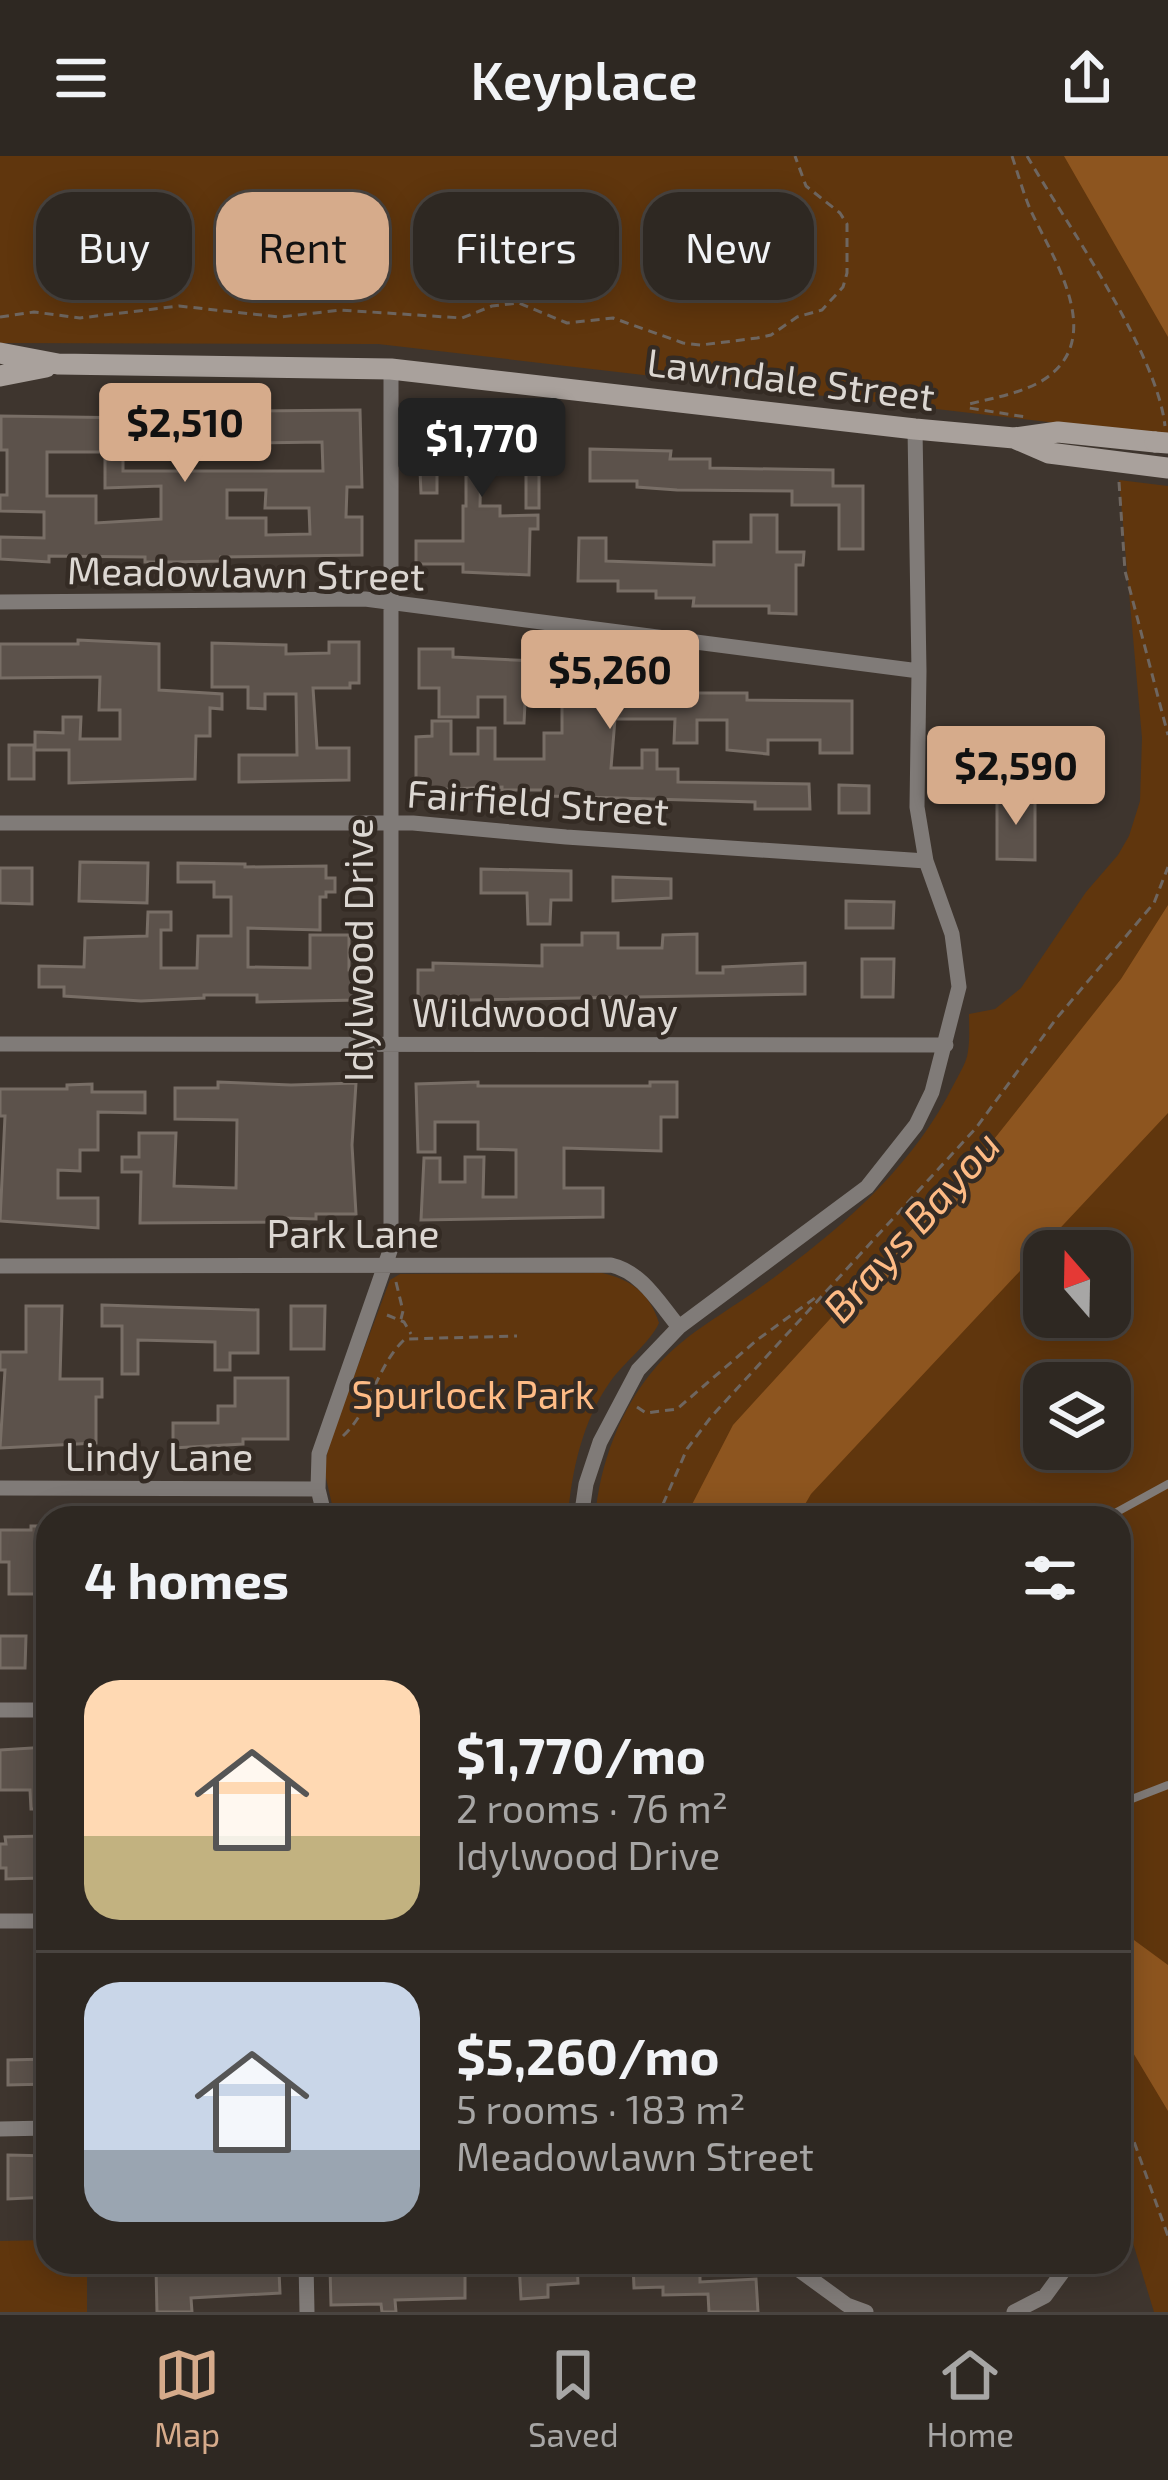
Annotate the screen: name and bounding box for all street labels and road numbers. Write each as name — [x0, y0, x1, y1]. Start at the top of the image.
street label: Lawndale Street — [644, 337, 938, 419]
street label: Meadowlawn Street — [67, 545, 425, 599]
street label: Fairfield Street — [405, 768, 671, 834]
street label: Idylwood Drive — [334, 818, 381, 1082]
street label: Wildwood Way — [412, 988, 678, 1035]
street label: Park Lane — [266, 1209, 440, 1256]
street label: Lindy Lane — [65, 1432, 253, 1479]

